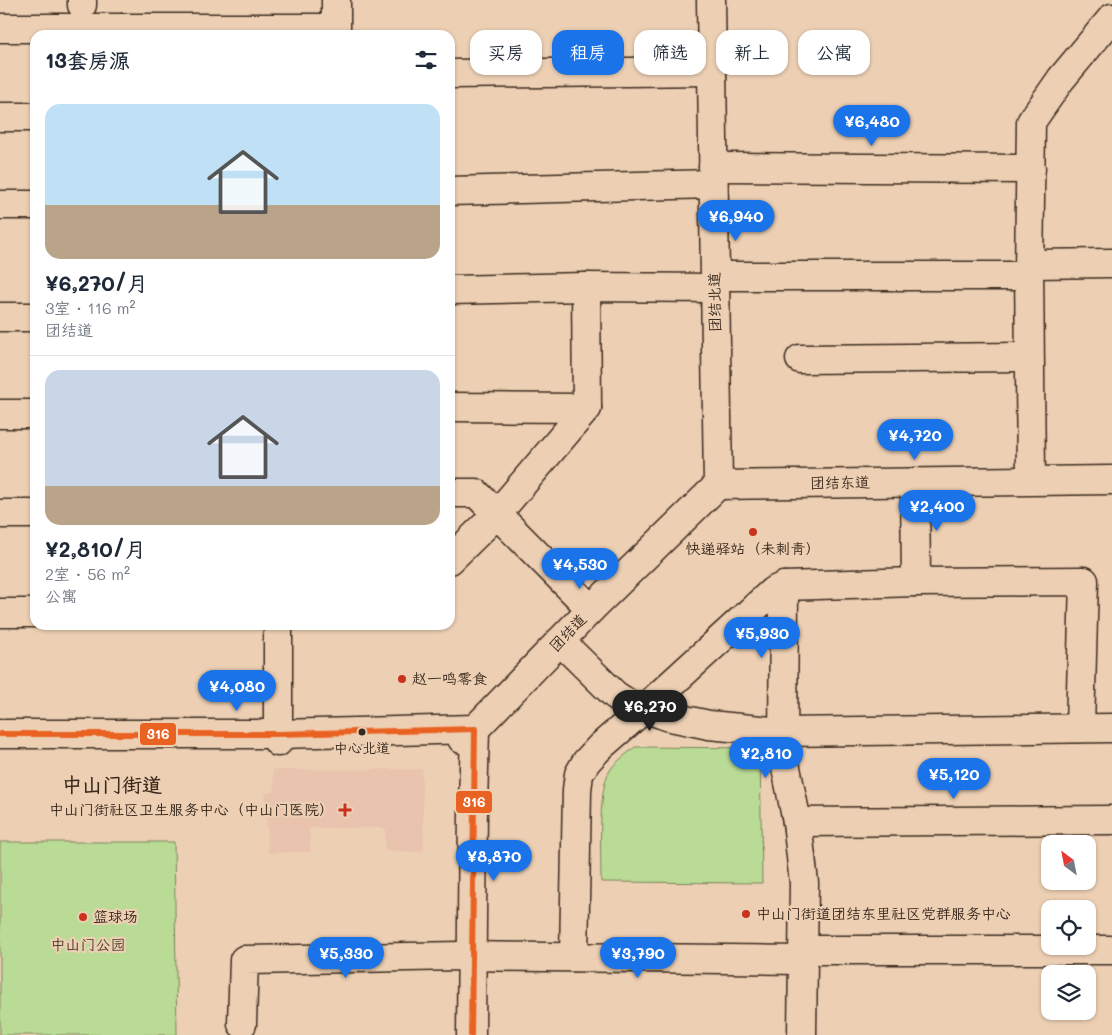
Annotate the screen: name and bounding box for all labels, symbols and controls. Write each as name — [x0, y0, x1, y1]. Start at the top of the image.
chip: 买房 — [470, 30, 542, 75]
chip: 租房 — [552, 30, 624, 75]
chip: 筛选 — [634, 30, 706, 75]
chip: 新上 — [716, 30, 788, 75]
chip: 公寓 — [798, 30, 870, 75]
text: 13套房源 — [45, 46, 130, 73]
icon: filters — [412, 46, 440, 74]
pin: ¥6,480 — [831, 104, 913, 147]
text: ¥6,480 — [844, 110, 900, 131]
icon: home — [198, 137, 288, 227]
pin: ¥6,940 — [695, 200, 777, 242]
text: ¥6,940 — [708, 205, 764, 226]
text: ¥6,270/月 — [45, 269, 148, 296]
street label: 团结北道 — [703, 272, 725, 332]
text: 3室 · 116 m² — [45, 297, 135, 318]
text: 团结道 — [45, 319, 93, 340]
icon: home — [198, 402, 288, 492]
pin: ¥4,720 — [874, 418, 956, 461]
text: ¥4,720 — [888, 424, 942, 445]
street label: 团结东道 — [810, 471, 870, 493]
pin: ¥2,400 — [896, 490, 978, 532]
text: ¥2,400 — [909, 495, 965, 516]
marker: 快递驿站（未刺青） — [747, 526, 759, 538]
text: ¥2,810/月 — [45, 535, 146, 562]
place label: 快递驿站（未刺青） — [685, 538, 821, 558]
pin: ¥4,530 — [539, 548, 621, 590]
text: ¥4,530 — [553, 553, 607, 574]
text: 2室 · 56 m² — [45, 563, 130, 584]
text: 公寓 — [45, 585, 77, 606]
street label: 团结道 — [544, 609, 590, 655]
pin: ¥5,930 — [721, 616, 803, 659]
text: ¥5,930 — [735, 622, 789, 643]
place label: 赵一鸣零食 — [412, 668, 487, 688]
pin: ¥4,080 — [196, 670, 278, 712]
marker: 赵一鸣零食 — [396, 673, 408, 685]
text: ¥4,080 — [209, 675, 265, 696]
pin: ¥6,270 — [609, 690, 691, 732]
text: ¥6,270 — [623, 695, 677, 716]
line badge: 316 — [139, 722, 177, 746]
text: 316 — [146, 724, 170, 743]
marker: 中心北道 — [357, 727, 367, 737]
pin: ¥2,810 — [725, 736, 807, 779]
place label: 中心北道 — [334, 738, 390, 757]
text: ¥2,810 — [740, 742, 792, 763]
pin: ¥5,120 — [913, 758, 995, 800]
text: ¥5,120 — [928, 763, 980, 784]
district label: 中山门街道 — [62, 771, 162, 797]
line badge: 316 — [455, 790, 493, 814]
text: 316 — [462, 792, 486, 811]
place label: 中山门街社区卫生服务中心（中山门医院） — [49, 799, 334, 819]
marker: 中山门街社区卫生服务中心（中山门医院） — [338, 803, 352, 817]
north arrow — [1041, 835, 1096, 890]
map controls — [1041, 835, 1096, 1020]
pin: ¥8,870 — [453, 840, 535, 882]
text: ¥8,870 — [467, 845, 521, 866]
button: locate — [1041, 900, 1096, 955]
place label: 中山门街道团结东里社区党群服务中心 — [756, 903, 1011, 923]
place label: 篮球场 — [93, 906, 138, 926]
marker: 中山门街道团结东里社区党群服务中心 — [740, 908, 752, 920]
marker: 篮球场 — [77, 911, 89, 923]
park label: 中山门公园 — [50, 934, 126, 954]
pin: ¥5,330 — [305, 936, 387, 979]
pin: ¥3,790 — [597, 936, 679, 979]
text: ¥5,330 — [319, 942, 373, 963]
text: ¥3,790 — [611, 942, 665, 963]
button: layers — [1041, 965, 1096, 1020]

